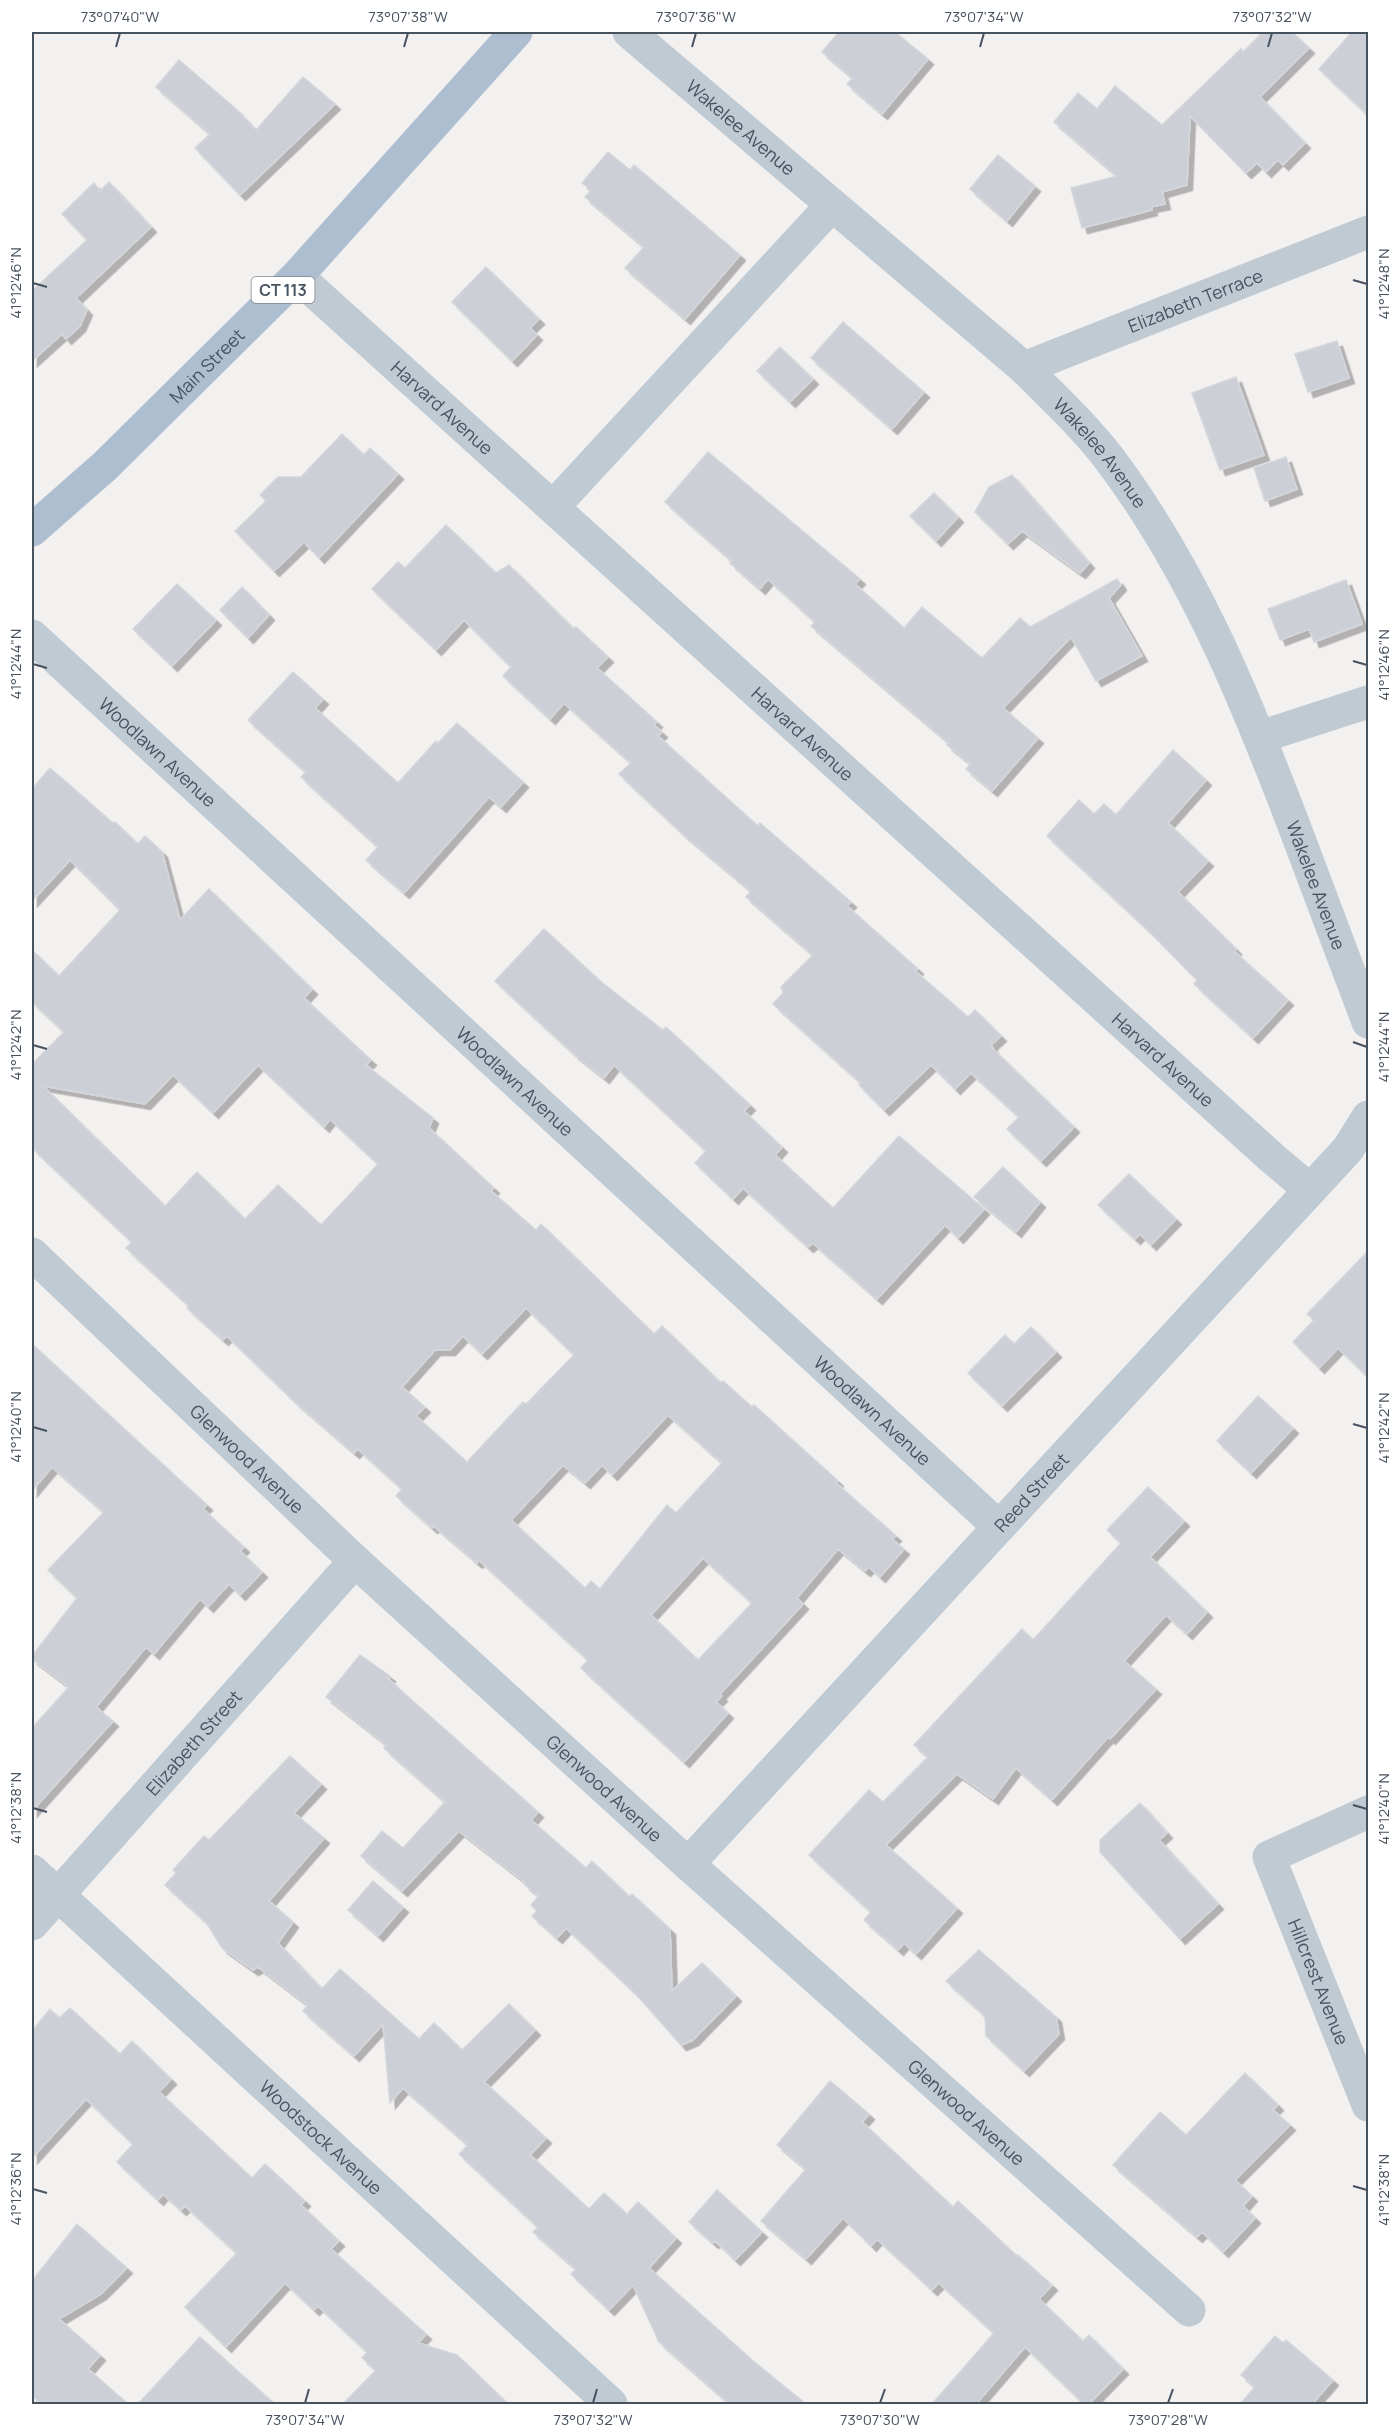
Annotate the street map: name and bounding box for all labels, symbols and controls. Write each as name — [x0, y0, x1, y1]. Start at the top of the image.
text: 73°07'40"W — [81, 6, 159, 27]
text: 73°07'38"W — [368, 6, 448, 27]
text: 73°07'36"W — [656, 6, 736, 27]
text: 73°07'34"W — [944, 6, 1024, 27]
text: 73°07'32"W — [1232, 6, 1312, 27]
street label: Wakelee Avenue — [681, 74, 800, 180]
text: 41°12'46"N — [5, 247, 26, 319]
text: 41°12'48"N — [1373, 249, 1394, 319]
street label: Elizabeth Terrace — [1124, 263, 1266, 338]
road number: CT 113 — [252, 277, 314, 303]
street label: Main Street — [164, 323, 249, 408]
street label: Harvard Avenue — [386, 355, 499, 460]
street label: Wakelee Avenue — [1048, 392, 1152, 513]
text: 41°12'44"N — [5, 629, 26, 699]
text: 41°12'46"N — [1373, 629, 1394, 701]
street label: Harvard Avenue — [747, 681, 859, 786]
street label: Woodlawn Avenue — [94, 692, 222, 812]
street label: Wakelee Avenue — [1281, 817, 1352, 953]
street label: Harvard Avenue — [1107, 1007, 1219, 1112]
text: 41°12'42"N — [5, 1010, 26, 1080]
text: 41°12'44"N — [1373, 1012, 1394, 1082]
street label: Woodlawn Avenue — [451, 1021, 579, 1141]
street label: Woodlawn Avenue — [809, 1350, 936, 1471]
text: 41°12'40"N — [5, 1391, 26, 1463]
text: 41°12'42"N — [1373, 1393, 1394, 1463]
street label: Glenwood Avenue — [185, 1399, 309, 1519]
street label: Reed Street — [989, 1447, 1074, 1537]
street label: Elizabeth Street — [140, 1685, 247, 1800]
street label: Glenwood Avenue — [541, 1729, 668, 1847]
text: 41°12'38"N — [5, 1772, 26, 1844]
text: 41°12'40"N — [1373, 1773, 1394, 1845]
street label: Hillcrest Avenue — [1283, 1915, 1355, 2048]
street label: Glenwood Avenue — [903, 2054, 1030, 2170]
street label: Woodstock Avenue — [255, 2075, 388, 2200]
text: 41°12'36"N — [5, 2153, 26, 2225]
text: 41°12'38"N — [1373, 2154, 1394, 2226]
text: 73°07'34"W — [265, 2409, 345, 2430]
text: 73°07'32"W — [553, 2409, 633, 2430]
text: 73°07'30"W — [840, 2409, 920, 2430]
text: 73°07'28"W — [1128, 2409, 1208, 2430]

